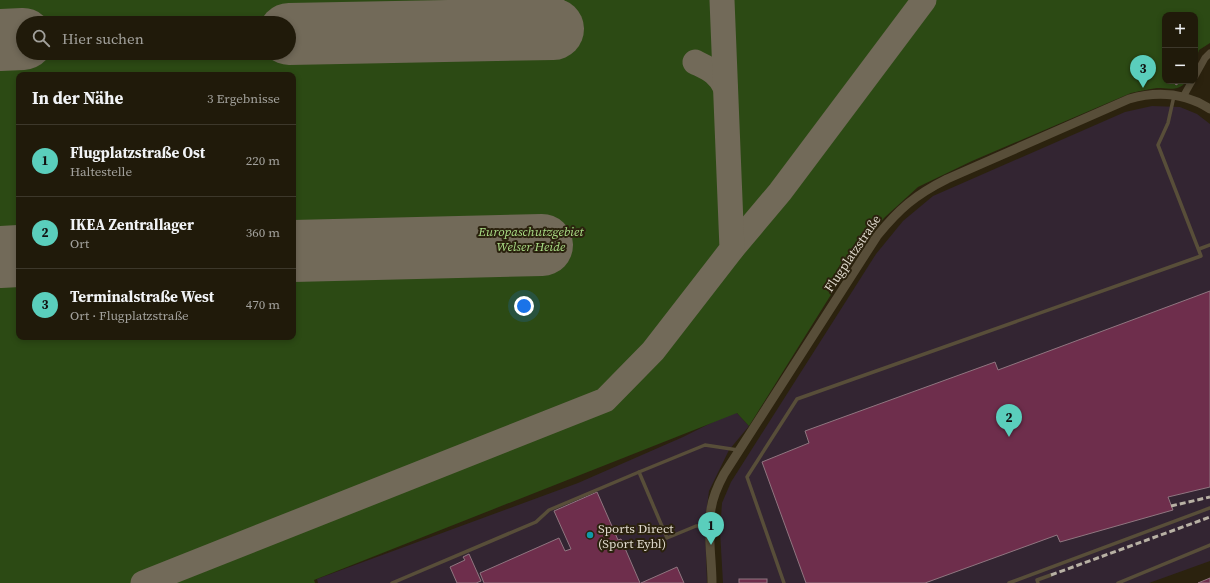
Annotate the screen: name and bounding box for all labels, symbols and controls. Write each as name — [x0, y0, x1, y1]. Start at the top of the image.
map controls — [1162, 12, 1198, 84]
button: + — [1162, 12, 1198, 48]
search box — [16, 16, 296, 60]
icon: search — [30, 27, 52, 49]
text: Hier suchen — [62, 28, 144, 49]
button: − — [1162, 48, 1198, 84]
pin: 3 — [1130, 55, 1156, 88]
text: In der Nähe — [32, 86, 123, 110]
text: 3 Ergebnisse — [207, 90, 280, 107]
text: Flugplatzstraße Ost — [70, 142, 205, 163]
text: 1 — [41, 152, 49, 169]
text: 220 m — [246, 152, 280, 169]
text: Haltestelle — [70, 163, 132, 180]
street label: Flugplatzstraße — [820, 211, 885, 295]
text: IKEA Zentrallager — [70, 214, 194, 235]
park label: Europaschutzgebiet Welser Heide — [477, 223, 584, 255]
text: 2 — [41, 224, 49, 241]
text: 360 m — [246, 224, 280, 241]
text: Ort — [70, 235, 89, 252]
text: Terminalstraße West — [70, 286, 214, 307]
text: 3 — [41, 296, 49, 313]
text: 470 m — [246, 296, 280, 313]
your location — [514, 296, 534, 316]
text: Ort · Flugplatzstraße — [70, 307, 189, 324]
pin: 2 — [996, 404, 1022, 437]
pin: 1 — [698, 512, 724, 545]
place label: Sports Direct (Sport Eybl) — [598, 520, 674, 552]
marker: Sports Direct (Sport Eybl) — [585, 530, 595, 540]

